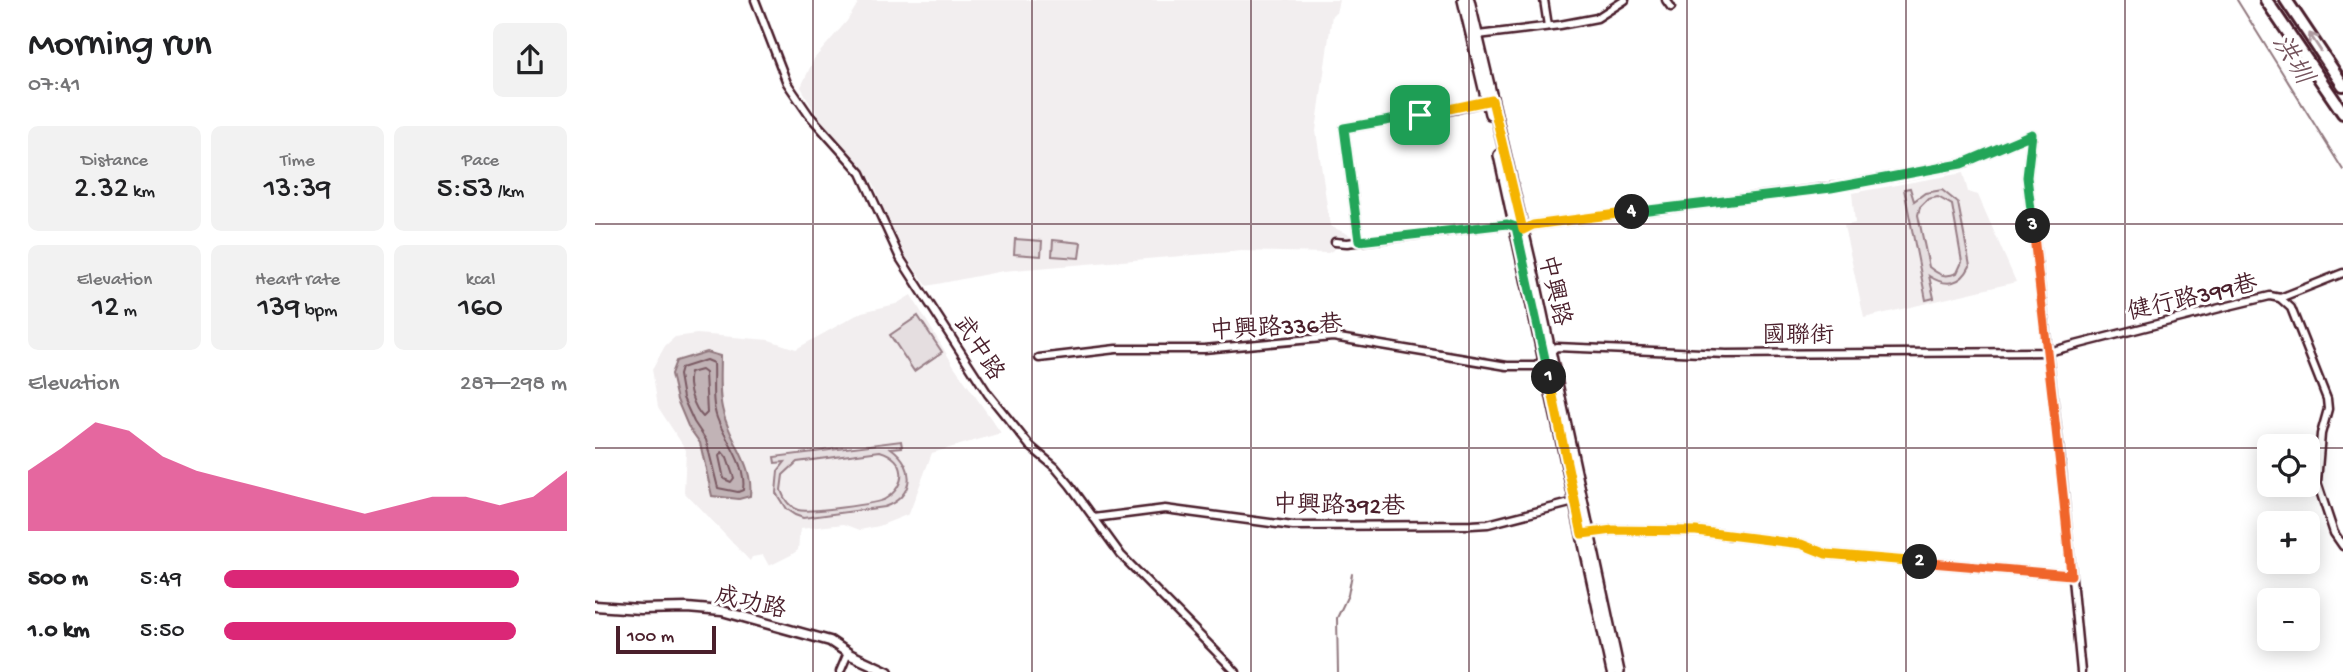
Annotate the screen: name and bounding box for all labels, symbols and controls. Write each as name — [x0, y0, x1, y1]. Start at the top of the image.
button: share — [493, 23, 567, 97]
text: Morning run — [28, 24, 212, 68]
water label: 洪圳 — [2263, 30, 2320, 93]
one-way arrow — [2308, 33, 2322, 53]
text: 07:41 — [28, 72, 80, 99]
pin — [1390, 85, 1450, 145]
icon: arrive — [1401, 96, 1439, 134]
text: Distance — [81, 150, 148, 173]
text: Time — [280, 150, 315, 173]
text: Pace — [462, 150, 499, 173]
text: 2.32 — [74, 173, 128, 208]
text: 13:39 — [264, 173, 331, 208]
text: 5:53 — [437, 173, 493, 208]
text: km — [128, 181, 155, 204]
text: /km — [493, 181, 524, 204]
pin: 4 — [1615, 194, 1649, 230]
text: 4 — [1627, 200, 1636, 223]
pin: 3 — [2015, 208, 2051, 244]
text: 3 — [2028, 214, 2037, 237]
street label: 中興路 — [1530, 252, 1577, 329]
street label: 健行路399巷 — [2125, 268, 2261, 328]
text: Elevation — [77, 269, 152, 292]
text: Heart rate — [255, 269, 340, 292]
text: kcal — [466, 269, 495, 292]
text: 12 — [92, 292, 119, 327]
text: 139 — [257, 292, 300, 327]
text: 160 — [458, 292, 503, 327]
text: m — [119, 300, 137, 323]
text: bpm — [300, 300, 338, 323]
street label: 武中路 — [945, 310, 1011, 387]
street label: 中興路336巷 — [1209, 310, 1343, 347]
street label: 國聯街 — [1762, 322, 1834, 352]
pin: 1 — [1531, 360, 1567, 394]
text: 1 — [1545, 365, 1552, 388]
text: Elevation — [28, 371, 119, 398]
text: 287–298 m — [460, 371, 567, 398]
map controls — [2257, 434, 2320, 651]
button: locate — [2257, 434, 2320, 497]
street label: 中興路392巷 — [1273, 490, 1405, 523]
button: + — [2257, 511, 2320, 574]
pin: 2 — [1903, 544, 1937, 580]
text: 2 — [1915, 550, 1924, 573]
text: 500 m — [28, 566, 88, 593]
text: 5:49 — [140, 566, 182, 593]
street label: 成功路 — [712, 580, 789, 627]
button: − — [2257, 588, 2320, 651]
text: 1.0 km — [28, 618, 90, 645]
text: 5:50 — [140, 618, 184, 645]
scale bar — [616, 623, 716, 655]
text: 100 m — [627, 626, 674, 649]

